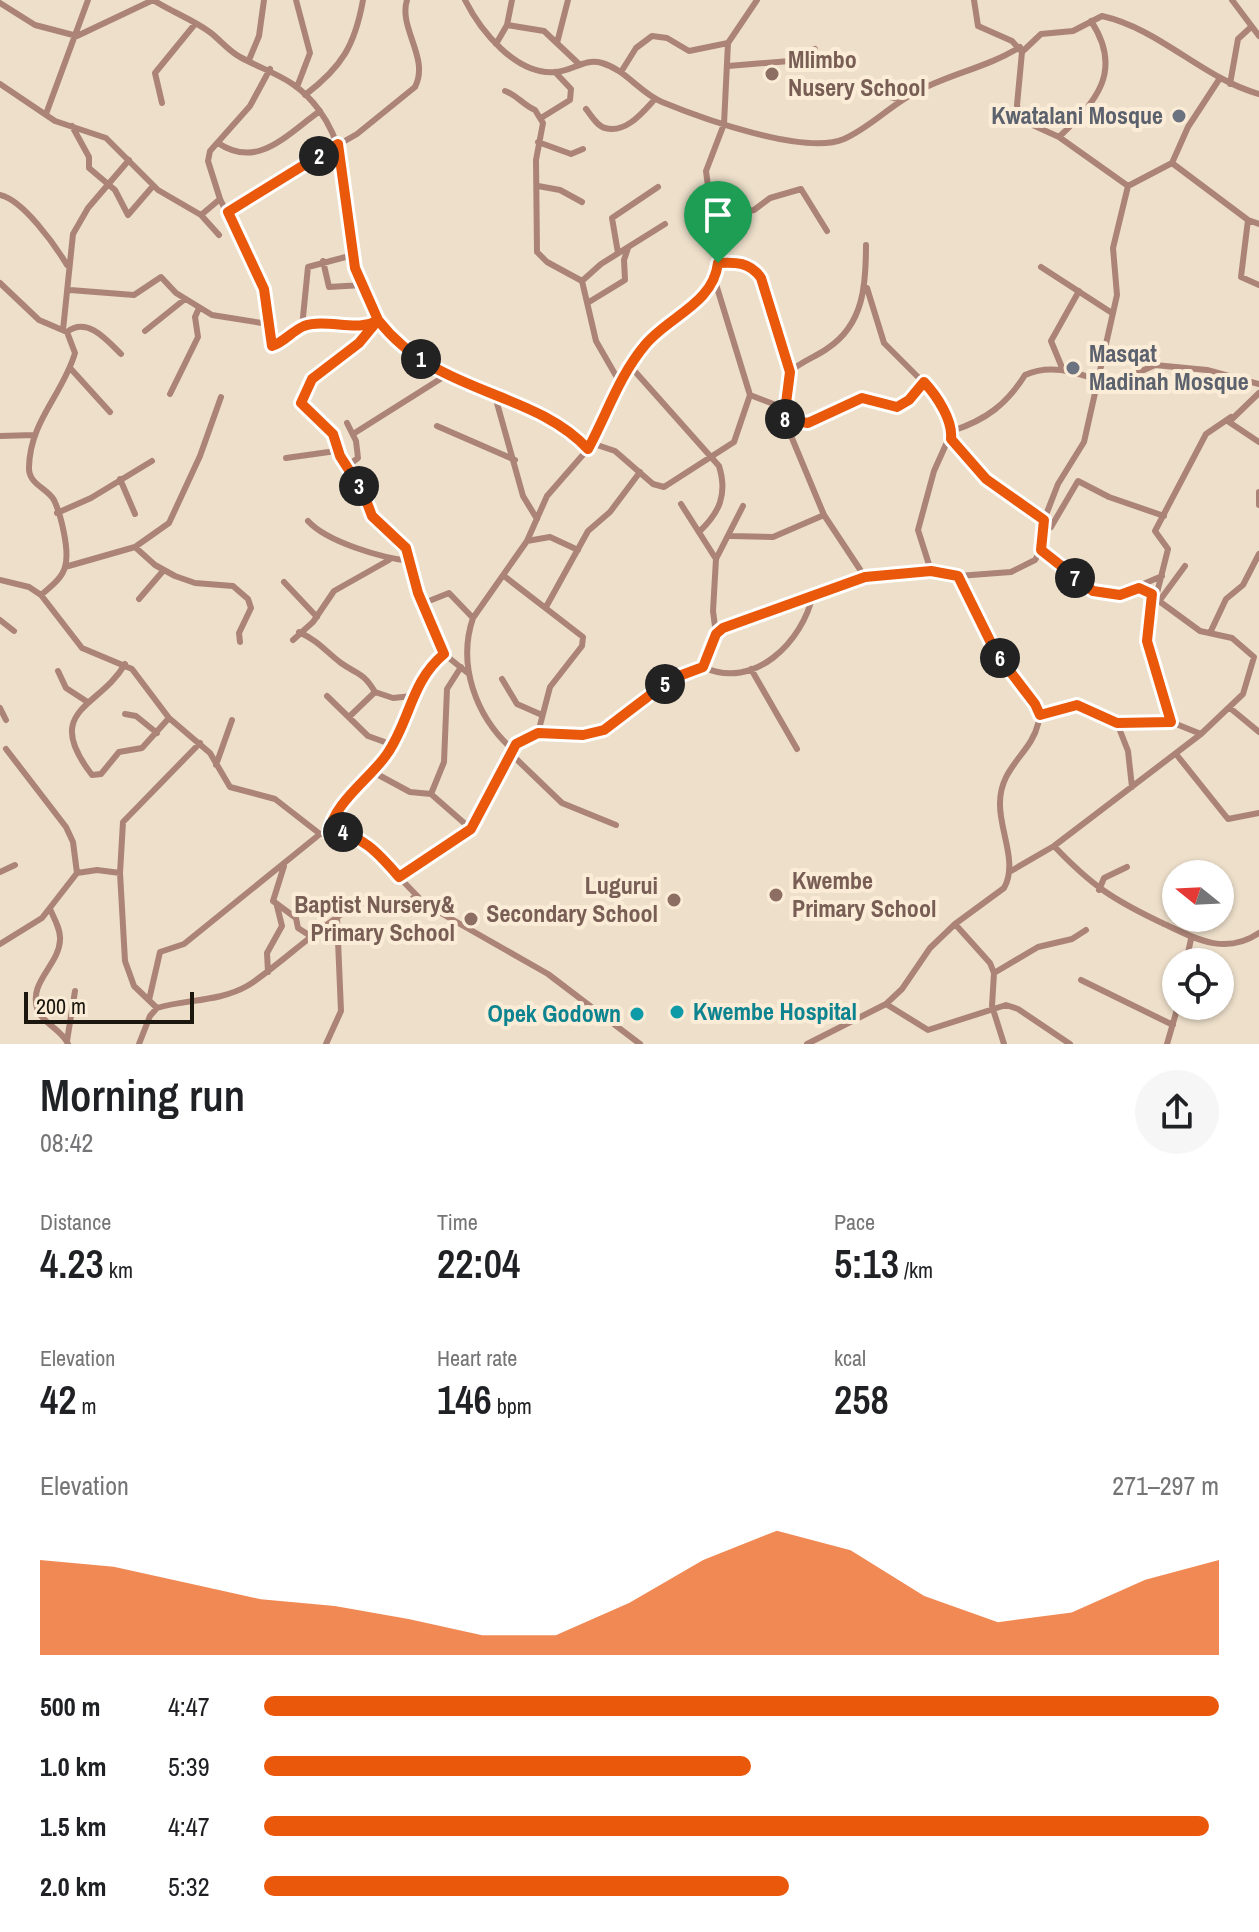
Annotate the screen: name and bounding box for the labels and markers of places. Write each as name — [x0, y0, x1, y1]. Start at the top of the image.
place label: Mlimbo Nusery School — [788, 43, 926, 103]
marker: Mlimbo Nusery School — [763, 65, 781, 83]
place label: Kwatalani Mosque — [991, 99, 1163, 131]
marker: Kwatalani Mosque — [1170, 107, 1188, 125]
pin: 2 — [299, 136, 339, 176]
pin — [684, 181, 752, 263]
place label: Masqat Madinah Mosque — [1089, 337, 1249, 397]
pin: 1 — [401, 339, 441, 379]
marker: Masqat Madinah Mosque — [1064, 359, 1082, 377]
pin: 8 — [765, 399, 805, 439]
pin: 3 — [339, 466, 379, 506]
pin: 7 — [1055, 558, 1095, 598]
pin: 6 — [980, 638, 1020, 678]
pin: 5 — [645, 664, 685, 704]
pin: 4 — [323, 812, 363, 852]
place label: Kwembe Primary School — [792, 864, 936, 924]
place label: Lugurui Secondary School — [486, 869, 658, 929]
marker: Kwembe Primary School — [767, 886, 785, 904]
place label: Baptist Nursery& Primary School — [294, 888, 455, 948]
marker: Lugurui Secondary School — [665, 891, 683, 909]
marker: Baptist Nursery& Primary School — [462, 910, 480, 928]
place label: Kwembe Hospital — [693, 995, 857, 1027]
place label: Opek Godown — [488, 997, 621, 1029]
marker: Kwembe Hospital — [668, 1003, 686, 1021]
marker: Opek Godown — [628, 1005, 646, 1023]

